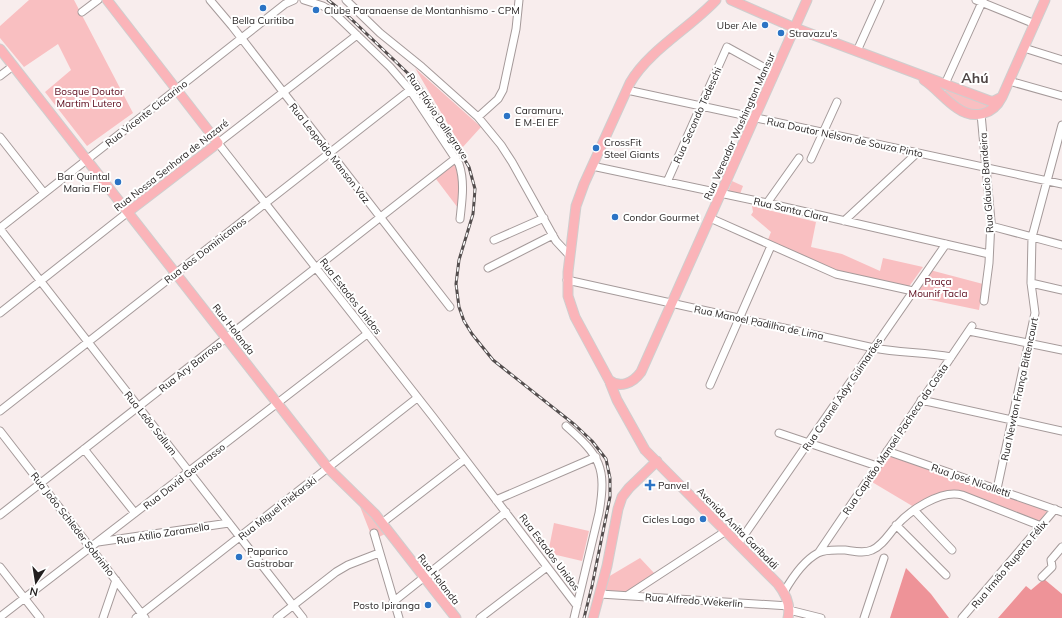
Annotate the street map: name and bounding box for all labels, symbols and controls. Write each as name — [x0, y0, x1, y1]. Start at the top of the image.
marker: Bella Curitiba — [258, 3, 268, 13]
place label: Clube Paranaense de Montanhismo - CPM — [324, 4, 520, 17]
marker: Clube Paranaense de Montanhismo - CPM — [311, 5, 321, 15]
place label: Bella Curitiba — [232, 14, 294, 27]
place label: Uber Ale — [717, 19, 757, 32]
marker: Uber Ale — [760, 20, 770, 30]
place label: Stravazu's — [789, 27, 838, 40]
marker: Stravazu's — [776, 28, 786, 38]
street label: Rua Vereador Washington Mansur — [701, 50, 778, 202]
street label: Rua Secondo Tedeschi — [670, 65, 725, 165]
district label: Ahú — [961, 69, 989, 87]
street label: Rua Flávio Dallegrave — [404, 71, 471, 162]
street label: Rua Vicente Ciccarino — [103, 77, 190, 150]
park label: Bosque Doutor Martim Lutero — [54, 85, 124, 110]
street label: Rua Leopoldo Manson Vaz — [286, 101, 373, 206]
place label: Caramuru, E M-EI EF — [515, 104, 564, 129]
marker: Caramuru, E M-EI EF — [502, 111, 512, 121]
street label: Rua Doutor Nelson de Souza Pinto — [766, 115, 925, 160]
street label: Rua Nossa Senhora de Nazaré — [111, 117, 231, 214]
street label: Rua Gláucio Bandeira — [977, 132, 996, 234]
place label: CrossFit Steel Giants — [604, 136, 660, 161]
marker: CrossFit Steel Giants — [591, 143, 601, 153]
place label: Bar Quintal Maria Flor — [57, 170, 110, 195]
marker: Bar Quintal Maria Flor — [113, 177, 123, 187]
street label: Rua Santa Clara — [752, 195, 830, 224]
place label: Condor Gourmet — [623, 211, 700, 224]
marker: Condor Gourmet — [610, 212, 620, 222]
street label: Rua dos Dominicanos — [162, 214, 249, 286]
street label: Rua Estados Unidos — [317, 256, 384, 337]
park label: Praça Mounif Tacla — [909, 275, 967, 300]
street label: Rua Holanda — [210, 301, 257, 357]
street label: Rua Manoel Padilha de Lima — [693, 302, 825, 343]
street label: Rua Newton França Bittencourt — [998, 316, 1041, 462]
street label: Rua Coronel Adyr Guimarães — [800, 335, 885, 454]
street label: Rua Ary Barroso — [156, 337, 225, 395]
street label: Rua Capitão Manoel Pacheco da Costa — [840, 361, 951, 517]
street label: Rua Leão Sallum — [121, 389, 180, 458]
street label: Rua David Geronasso — [141, 440, 228, 512]
street label: Rua José Nicolletti — [929, 461, 1012, 500]
street label: Rua João Schleder Sobrinho — [28, 470, 117, 579]
street label: Rua Miguel Piekarski — [235, 474, 319, 543]
place label: Panvel — [658, 479, 689, 492]
marker: Panvel — [645, 480, 655, 490]
street label: Avenida Anita Garibaldi — [694, 485, 781, 572]
street label: Rua Estados Unidos — [516, 511, 583, 593]
place label: Cicles Lago — [642, 513, 695, 526]
marker: Cicles Lago — [698, 514, 708, 524]
street label: Rua Irmão Ruperto Félix — [969, 517, 1051, 611]
street label: Rua Atílio Zaramella — [116, 520, 211, 547]
place label: Paparico Gastrobar — [247, 545, 294, 570]
street label: Rua Holanda — [415, 551, 462, 607]
marker: Paparico Gastrobar — [234, 552, 244, 562]
north arrow — [16, 562, 56, 602]
text: N — [28, 584, 39, 599]
street label: Rua Alfredo Wekerlin — [644, 591, 744, 610]
place label: Posto Ipiranga — [353, 599, 420, 612]
marker: Posto Ipiranga — [423, 600, 433, 610]

